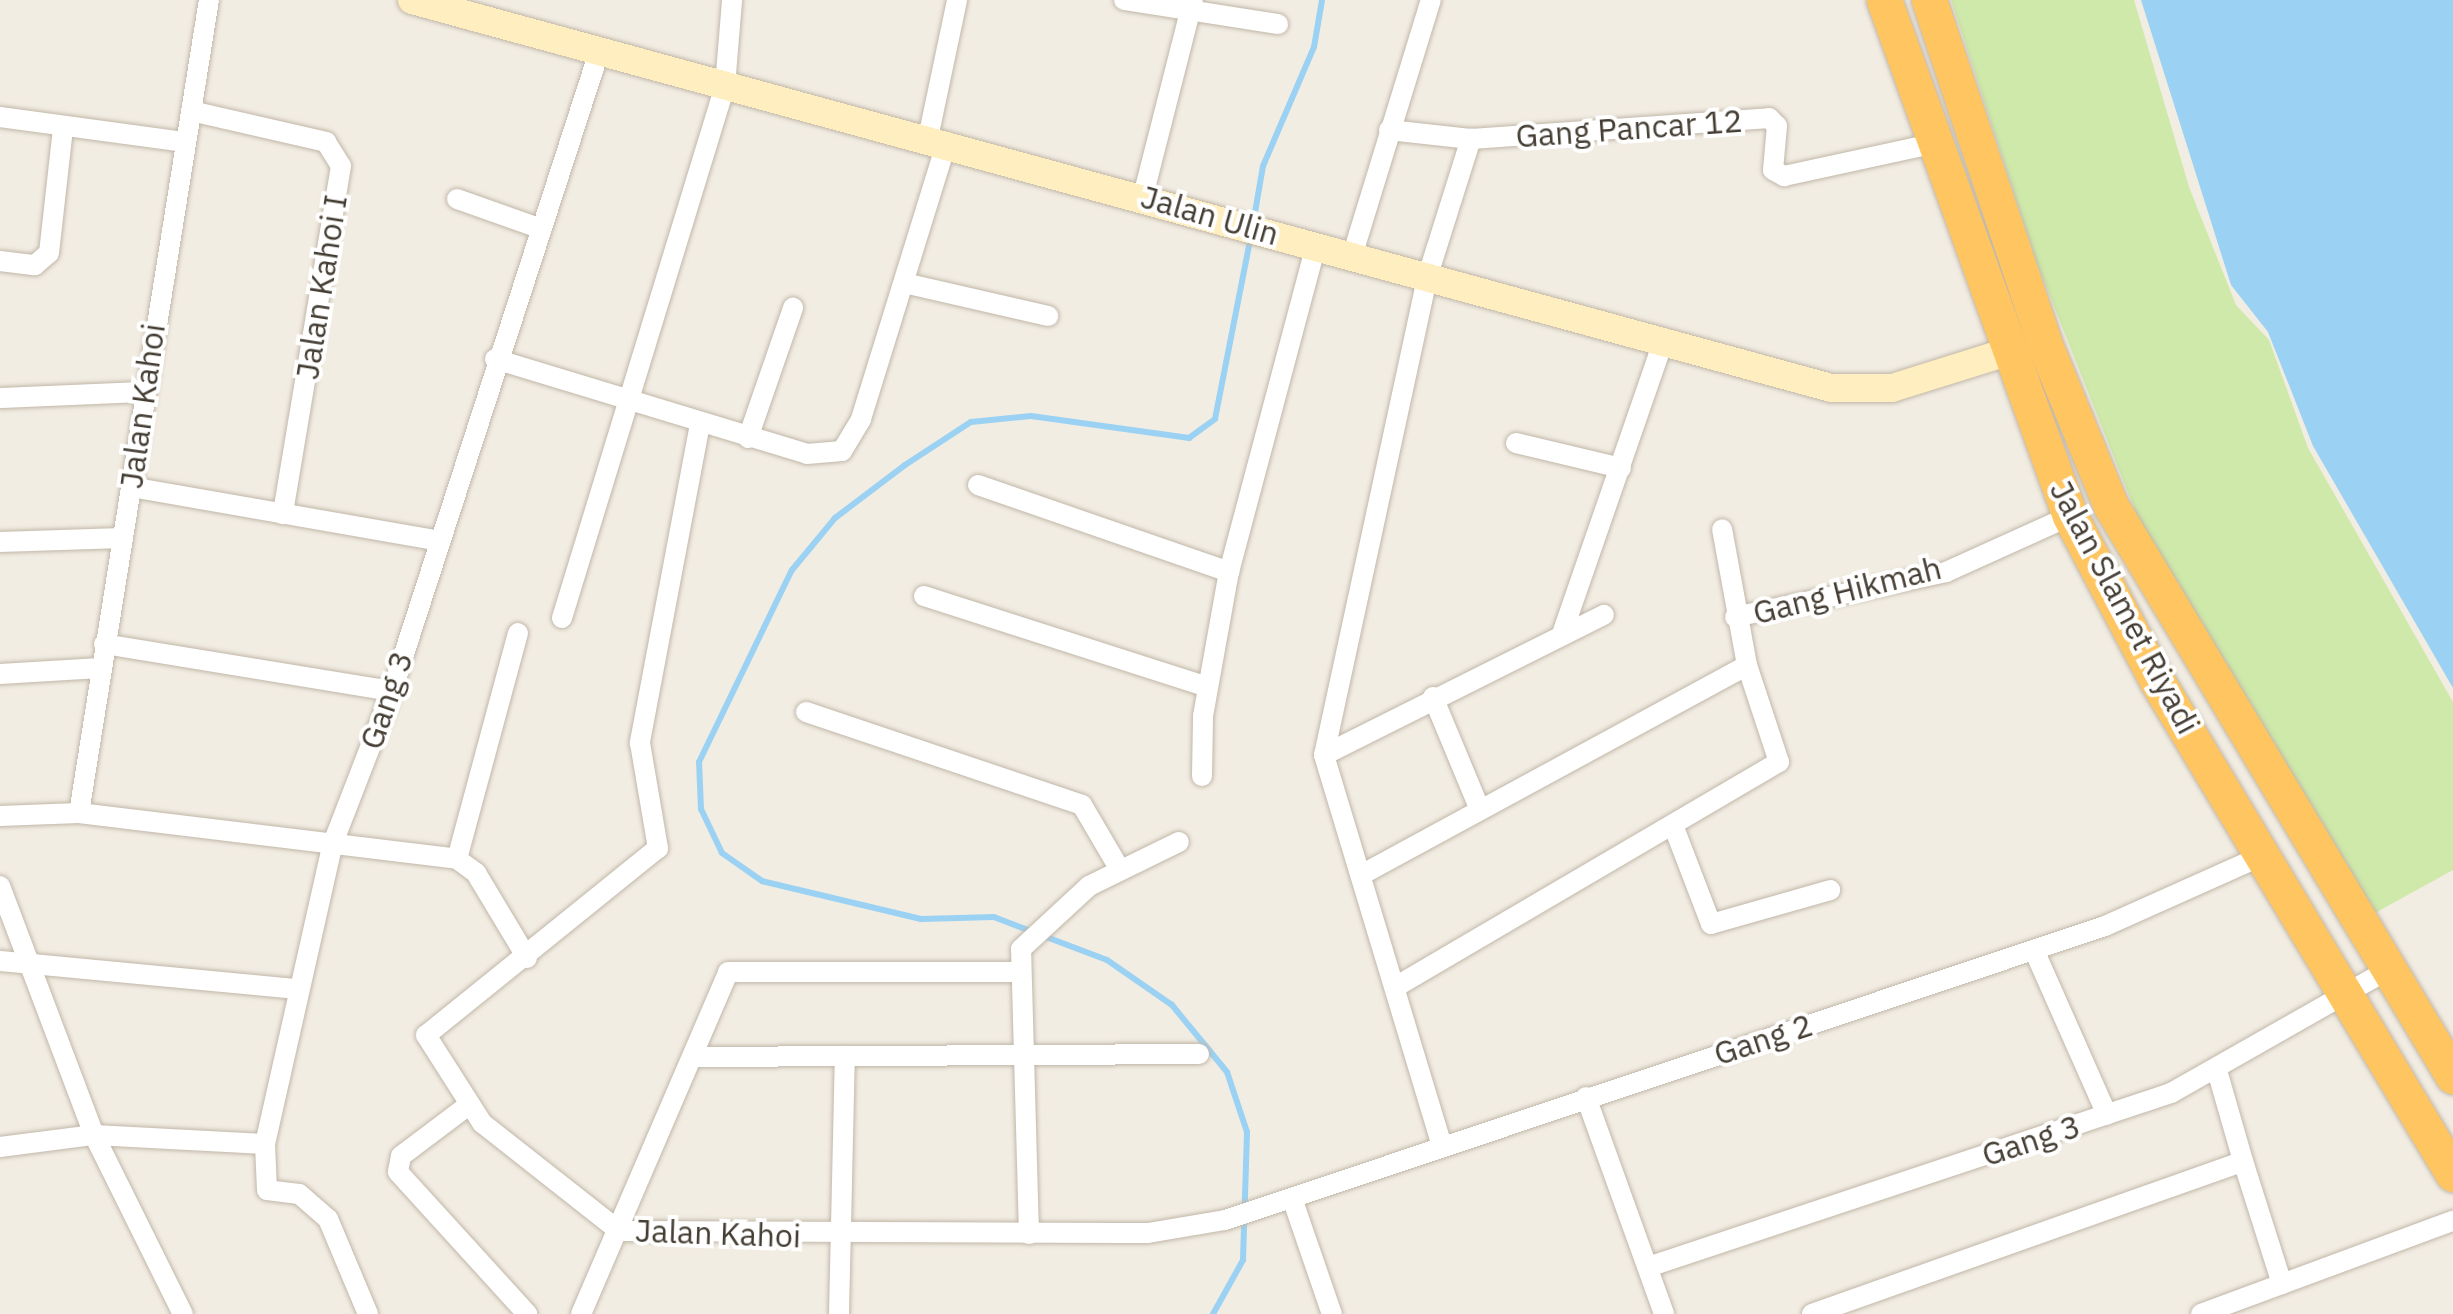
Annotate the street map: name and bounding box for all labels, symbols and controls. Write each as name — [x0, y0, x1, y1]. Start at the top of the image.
street label: Gang Pancar 12 — [1514, 101, 1744, 155]
street label: Jalan Ulin — [1137, 177, 1283, 253]
street label: Jalan Kahoi I — [287, 192, 355, 382]
street label: Jalan Kahoi — [111, 321, 173, 491]
street label: Jalan Slamet Riyadi — [2042, 474, 2208, 740]
street label: Gang Hikmah — [1749, 548, 1945, 632]
street label: Gang 3 — [351, 646, 421, 754]
street label: Gang 2 — [1709, 1005, 1817, 1073]
street label: Gang 3 — [1977, 1106, 2085, 1174]
street label: Jalan Kahoi — [634, 1211, 802, 1255]

